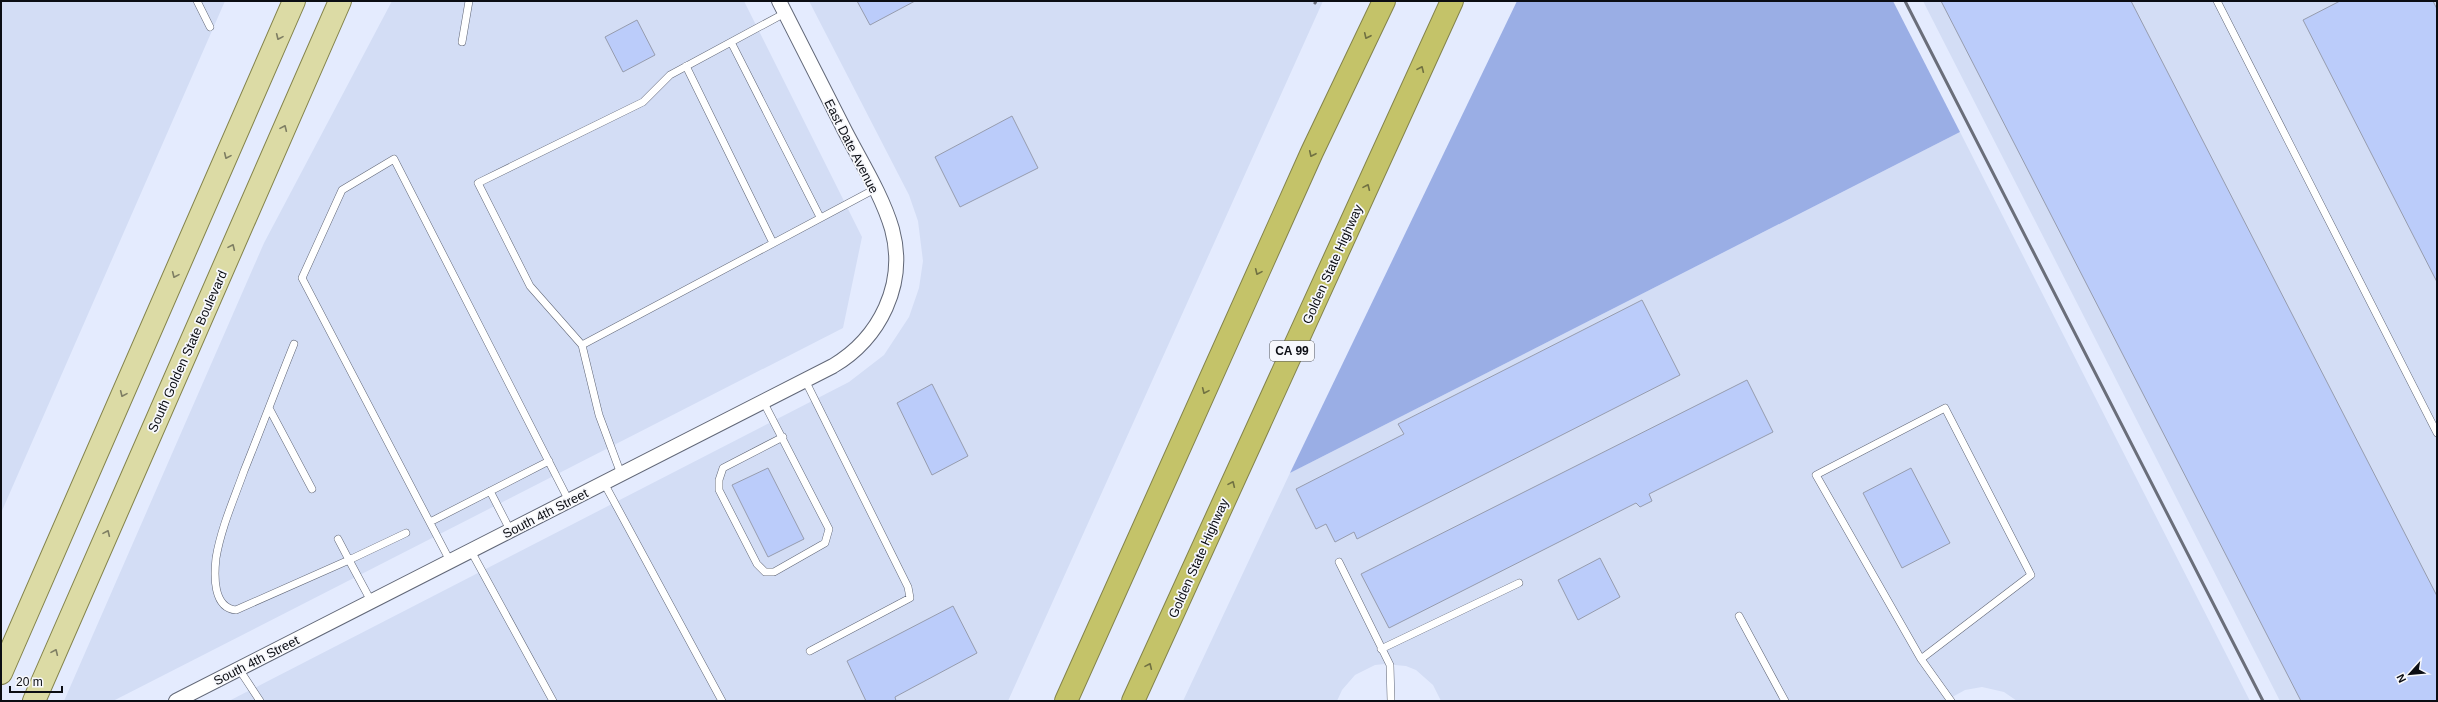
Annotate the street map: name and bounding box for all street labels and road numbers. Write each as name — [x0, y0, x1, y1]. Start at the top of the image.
street label: East Date Avenue — [821, 97, 882, 196]
street label: Golden State Highway — [1299, 202, 1366, 326]
street label: South Golden State Boulevard — [145, 268, 230, 434]
road number: CA 99 — [1270, 341, 1314, 361]
street label: South 4th Street — [500, 485, 591, 541]
street label: Golden State Highway — [1165, 496, 1232, 620]
street label: South 4th Street — [211, 632, 302, 688]

